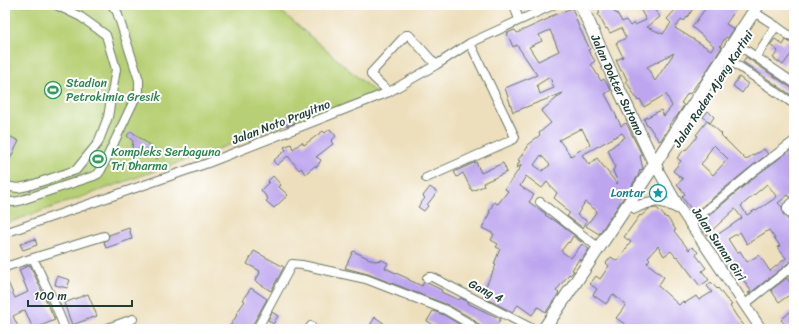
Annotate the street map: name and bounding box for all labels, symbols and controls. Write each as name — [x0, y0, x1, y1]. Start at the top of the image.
street label: Jalan Raden Ajeng Kartini — [666, 25, 760, 153]
street label: Jalan Dokter Sutomo — [584, 30, 651, 140]
place label: Stadion Petrokimia Gresik — [66, 72, 160, 108]
sports icon: Stadion Petrokimia Gresik — [43, 80, 63, 100]
street label: Jalan Noto Prayitno — [228, 93, 333, 151]
place label: Kompleks Serbaguna Tri Dharma — [111, 141, 220, 177]
sports icon: Kompleks Serbaguna Tri Dharma — [88, 149, 108, 169]
place label: Lontar — [611, 182, 646, 204]
place icon: Lontar — [648, 183, 668, 203]
street label: Jalan Sunan Giri — [685, 201, 752, 286]
street label: Gang 4 — [465, 273, 508, 309]
scale bar — [28, 282, 132, 308]
text: 100 m — [34, 285, 67, 307]

